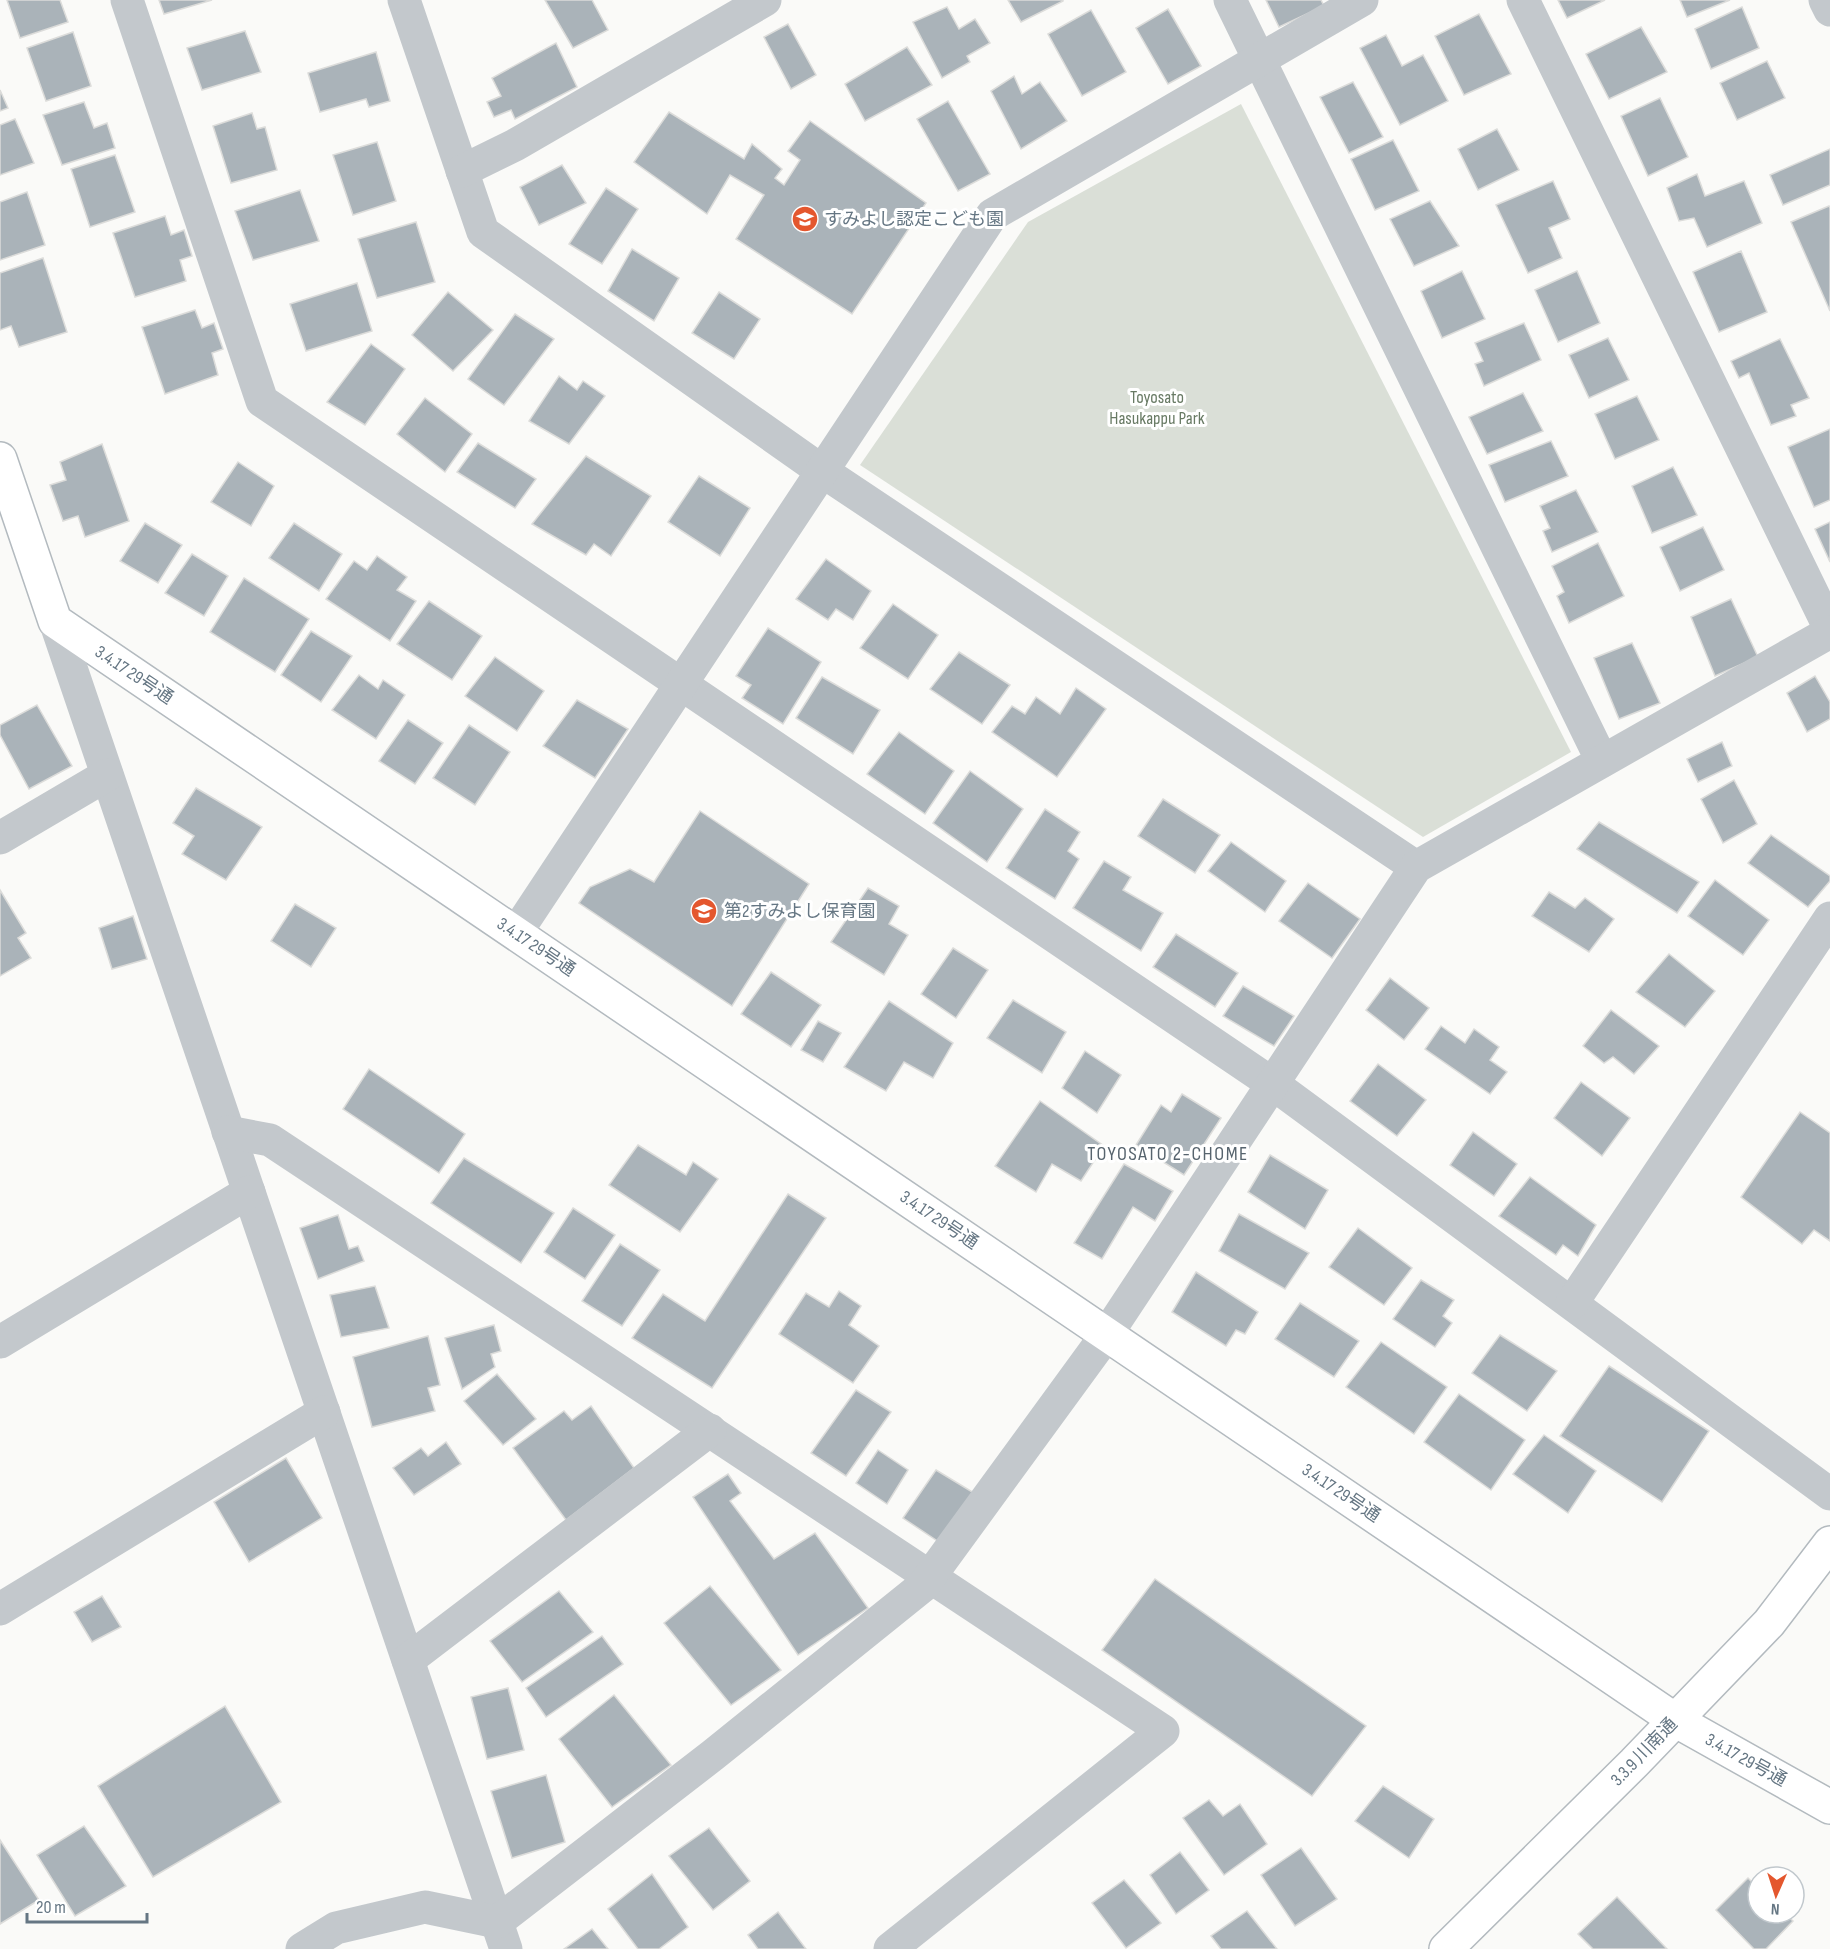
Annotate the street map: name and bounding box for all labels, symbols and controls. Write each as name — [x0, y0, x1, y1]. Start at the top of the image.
school or university icon: すみよし認定こども園 — [790, 204, 820, 234]
place label: すみよし認定こども園 — [824, 209, 1004, 230]
park label: Toyosato Hasukappu Park — [1109, 387, 1205, 429]
street label: 3.4.17 29号通 — [91, 641, 177, 709]
school or university icon: 第2すみよし保育園 — [689, 896, 719, 926]
place label: 第2すみよし保育園 — [724, 901, 875, 922]
street label: 3.4.17 29号通 — [493, 913, 579, 981]
district label: TOYOSATO 2-CHOME — [1087, 1142, 1249, 1166]
street label: 3.4.17 29号通 — [896, 1186, 982, 1254]
street label: 3.4.17 29号通 — [1298, 1459, 1384, 1527]
street label: 3.3.9 川南通 — [1606, 1714, 1682, 1790]
street label: 3.4.17 29号通 — [1702, 1729, 1790, 1791]
north arrow — [1746, 1865, 1806, 1925]
scale bar — [27, 1886, 147, 1924]
text: 20 m — [36, 1897, 66, 1918]
text: N — [1771, 1899, 1780, 1918]

